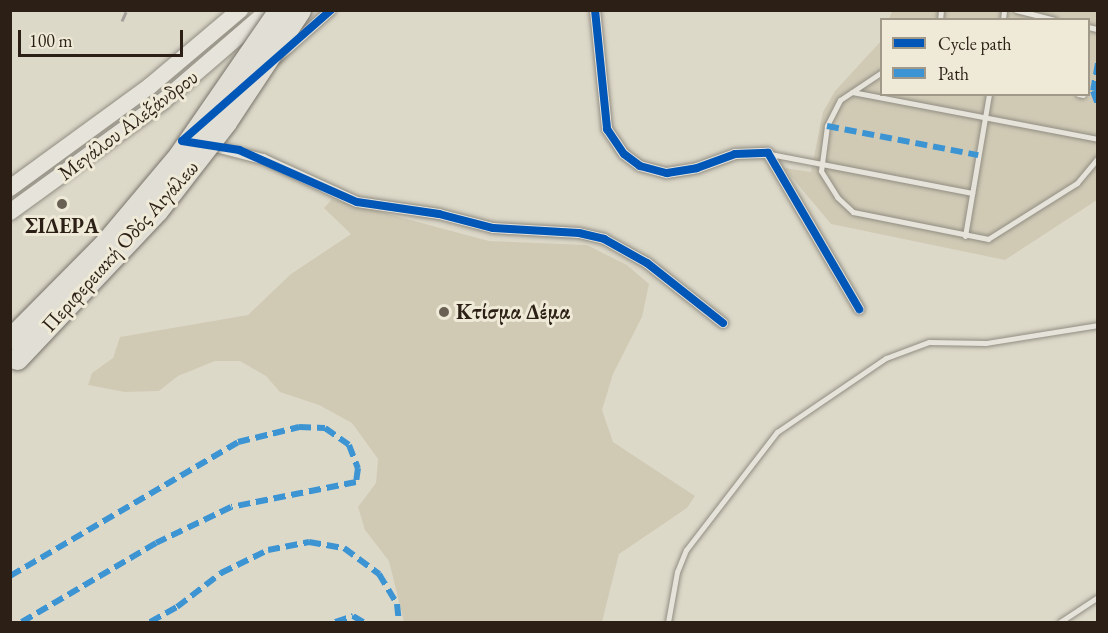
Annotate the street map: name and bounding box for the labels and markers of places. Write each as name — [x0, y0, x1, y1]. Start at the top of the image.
marker: ΣΙΔΕΡΑ — [55, 197, 69, 211]
place label: ΣΙΔΕΡΑ — [25, 213, 99, 239]
place label: Κτίσμα Δέμα — [456, 299, 570, 325]
marker: Κτίσμα Δέμα — [437, 305, 451, 319]

